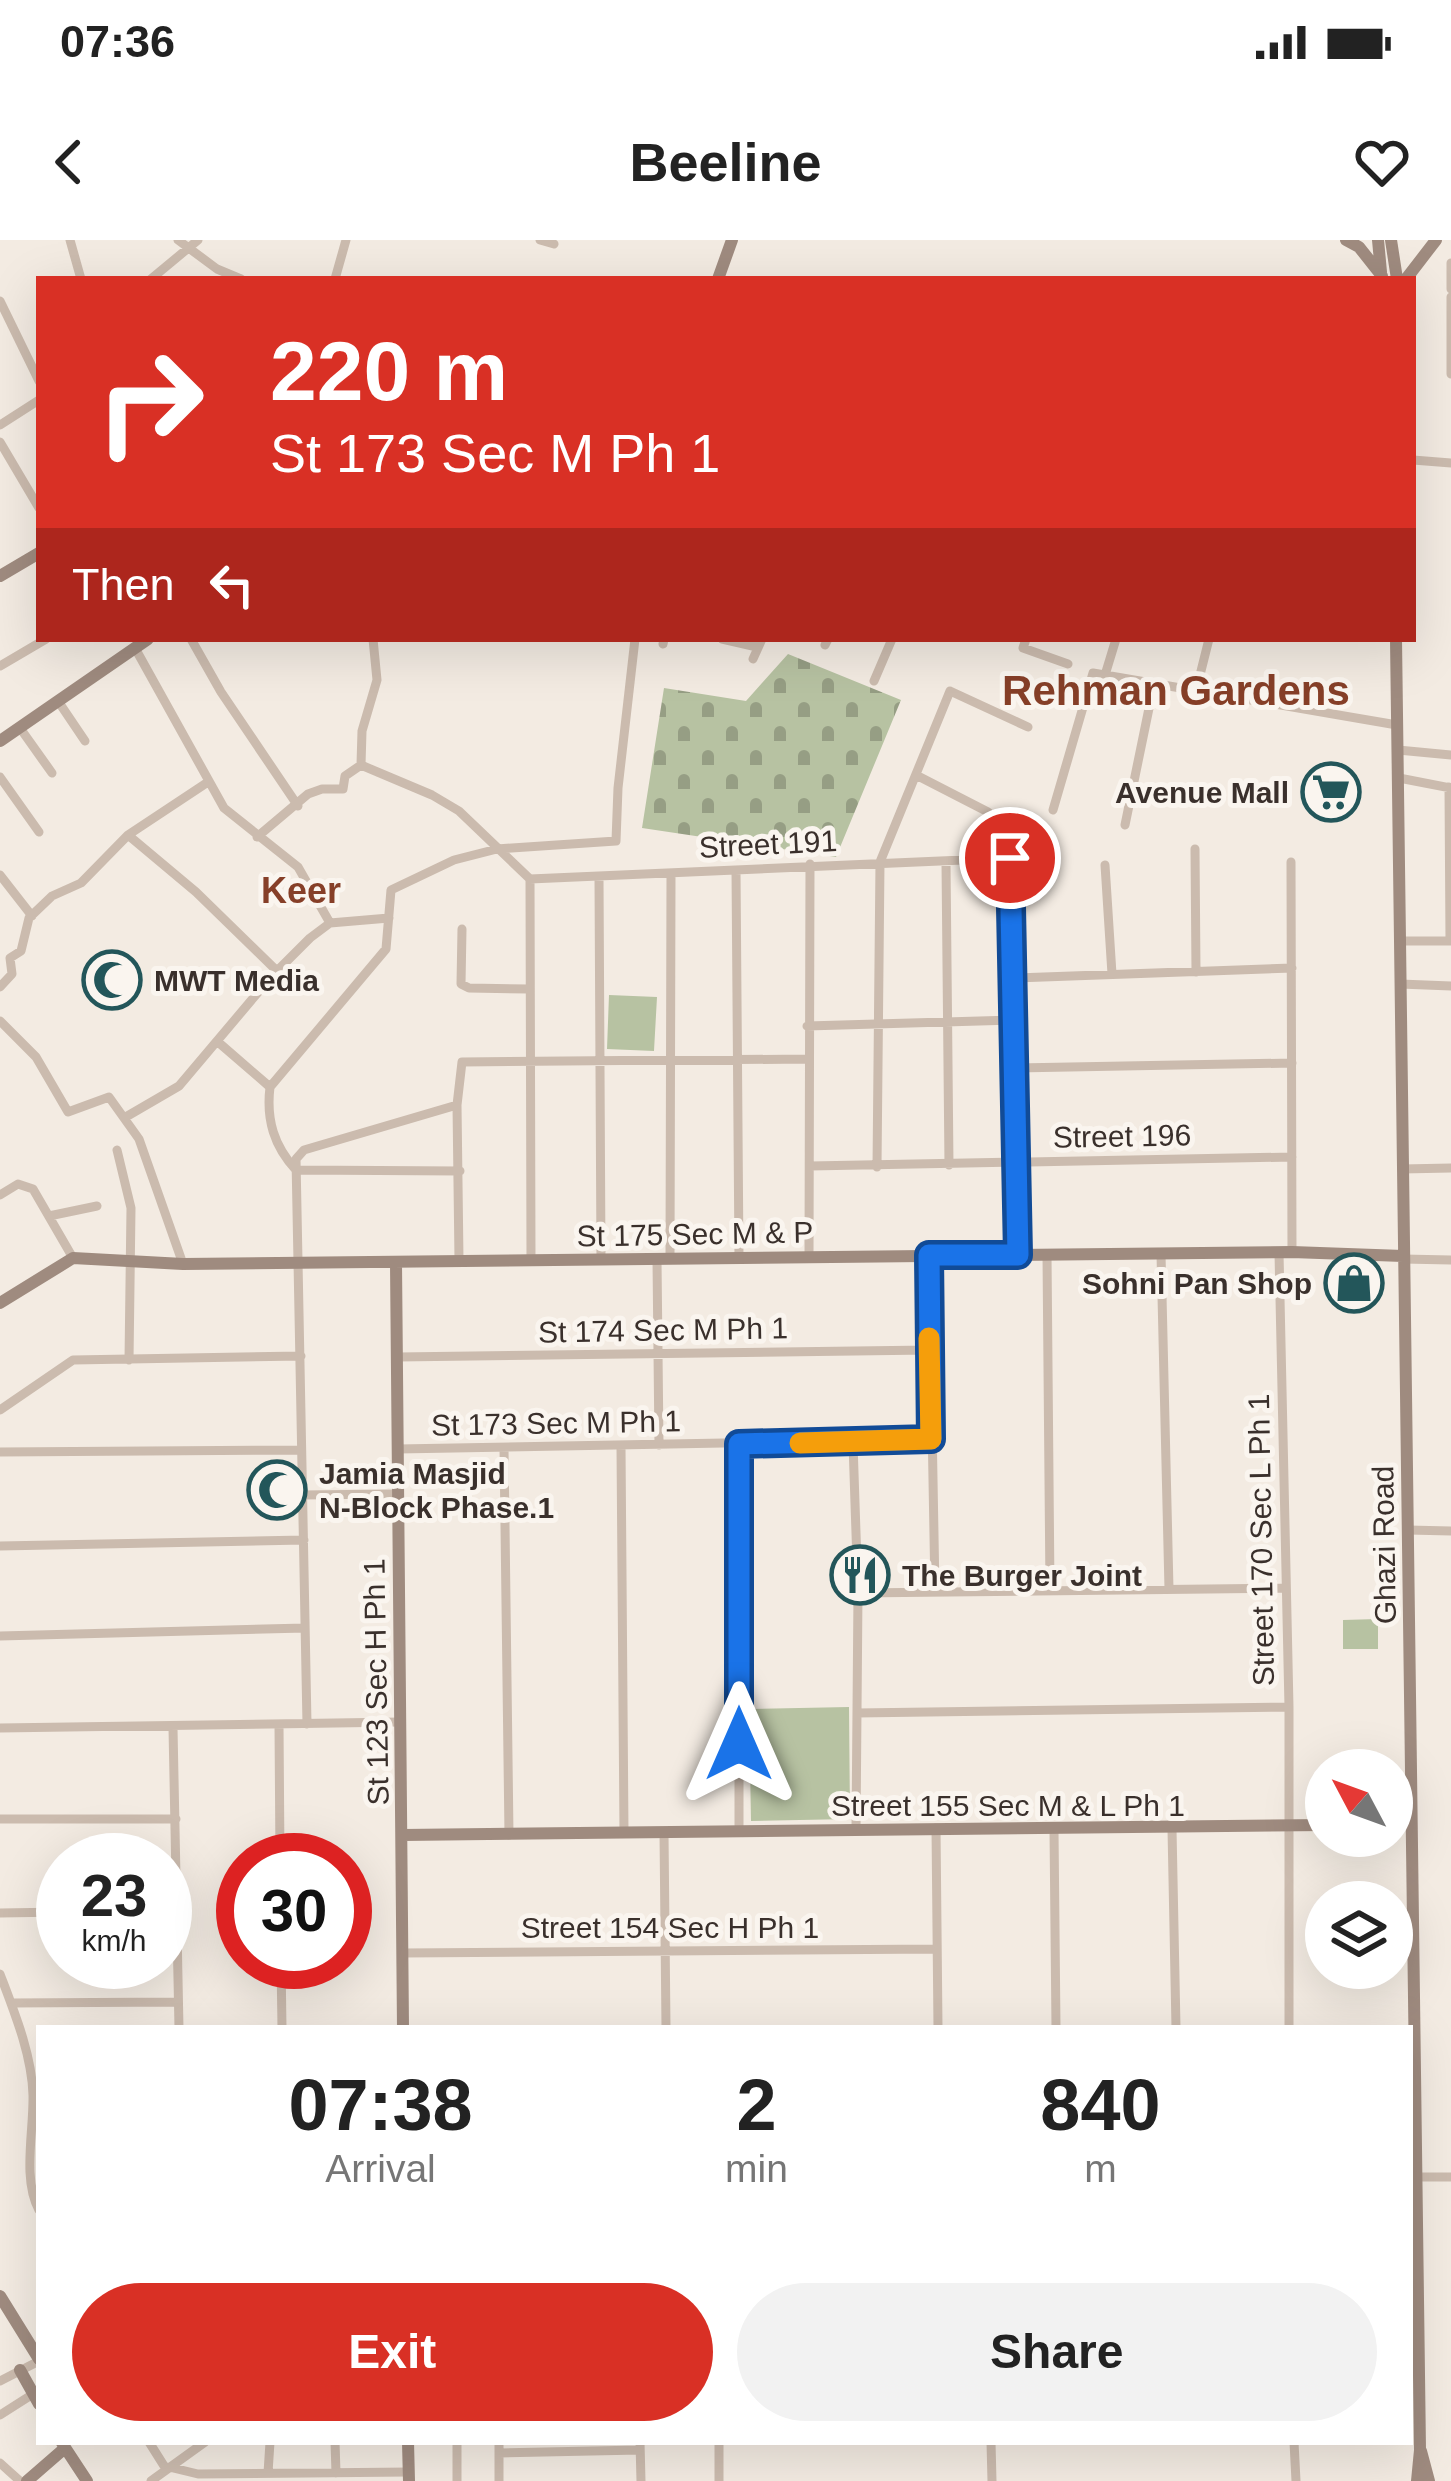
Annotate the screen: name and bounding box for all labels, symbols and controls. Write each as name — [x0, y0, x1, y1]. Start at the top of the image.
text: 07:36 — [60, 16, 175, 67]
icon: back — [36, 129, 102, 195]
icon: heart — [1349, 129, 1415, 195]
text: Beeline — [629, 132, 822, 192]
icon: right — [72, 324, 228, 480]
text: 220 m — [270, 324, 508, 418]
text: St 173 Sec M Ph 1 — [270, 423, 720, 483]
icon: left — [199, 552, 265, 618]
text: Then — [72, 559, 175, 610]
district label: Rehman Gardens — [1002, 667, 1350, 714]
supermarket icon: Avenue Mall — [1300, 761, 1362, 823]
place label: Avenue Mall — [1115, 776, 1289, 809]
pin — [959, 807, 1061, 909]
street label: Street 191 — [698, 824, 838, 864]
icon: arrive — [977, 825, 1043, 891]
district label: Keer — [261, 870, 341, 911]
mosque icon: MWT Media — [81, 949, 143, 1011]
place label: MWT Media — [154, 964, 319, 997]
street label: Street 196 — [1053, 1118, 1191, 1154]
street label: St 175 Sec M & P — [576, 1215, 814, 1253]
shop icon: Sohni Pan Shop — [1323, 1252, 1385, 1314]
place label: Sohni Pan Shop — [1082, 1267, 1312, 1300]
street label: St 174 Sec M Ph 1 — [538, 1311, 788, 1349]
street label: Street 170 Sec L Ph 1 — [1242, 1394, 1280, 1686]
street label: St 173 Sec M Ph 1 — [431, 1404, 681, 1442]
place label: Jamia Masjid N-Block Phase.1 — [319, 1457, 554, 1524]
mosque icon: Jamia Masjid N-Block Phase.1 — [246, 1459, 308, 1521]
street label: Ghazi Road — [1366, 1466, 1402, 1624]
restaurant icon: The Burger Joint — [829, 1544, 891, 1606]
street label: St 123 Sec H Ph 1 — [357, 1558, 395, 1806]
place label: The Burger Joint — [902, 1559, 1142, 1592]
position arrow — [676, 1681, 802, 1807]
north arrow — [1305, 1749, 1413, 1857]
map controls — [1305, 1749, 1413, 1989]
street label: Street 155 Sec M & L Ph 1 — [831, 1789, 1185, 1822]
speed limit sign: 30 — [216, 1833, 372, 1989]
text: 23 — [81, 1862, 147, 1929]
button: layers — [1305, 1881, 1413, 1989]
street label: Street 154 Sec H Ph 1 — [521, 1911, 819, 1944]
text: km/h — [81, 1924, 147, 1957]
text: 07:38 — [288, 2065, 473, 2145]
text: 2 — [736, 2065, 777, 2145]
text: 840 — [1040, 2065, 1161, 2145]
text: Arrival — [325, 2147, 436, 2190]
text: min — [725, 2147, 788, 2190]
text: m — [1084, 2147, 1117, 2190]
button: Exit — [72, 2283, 713, 2421]
button: Share — [737, 2283, 1377, 2421]

